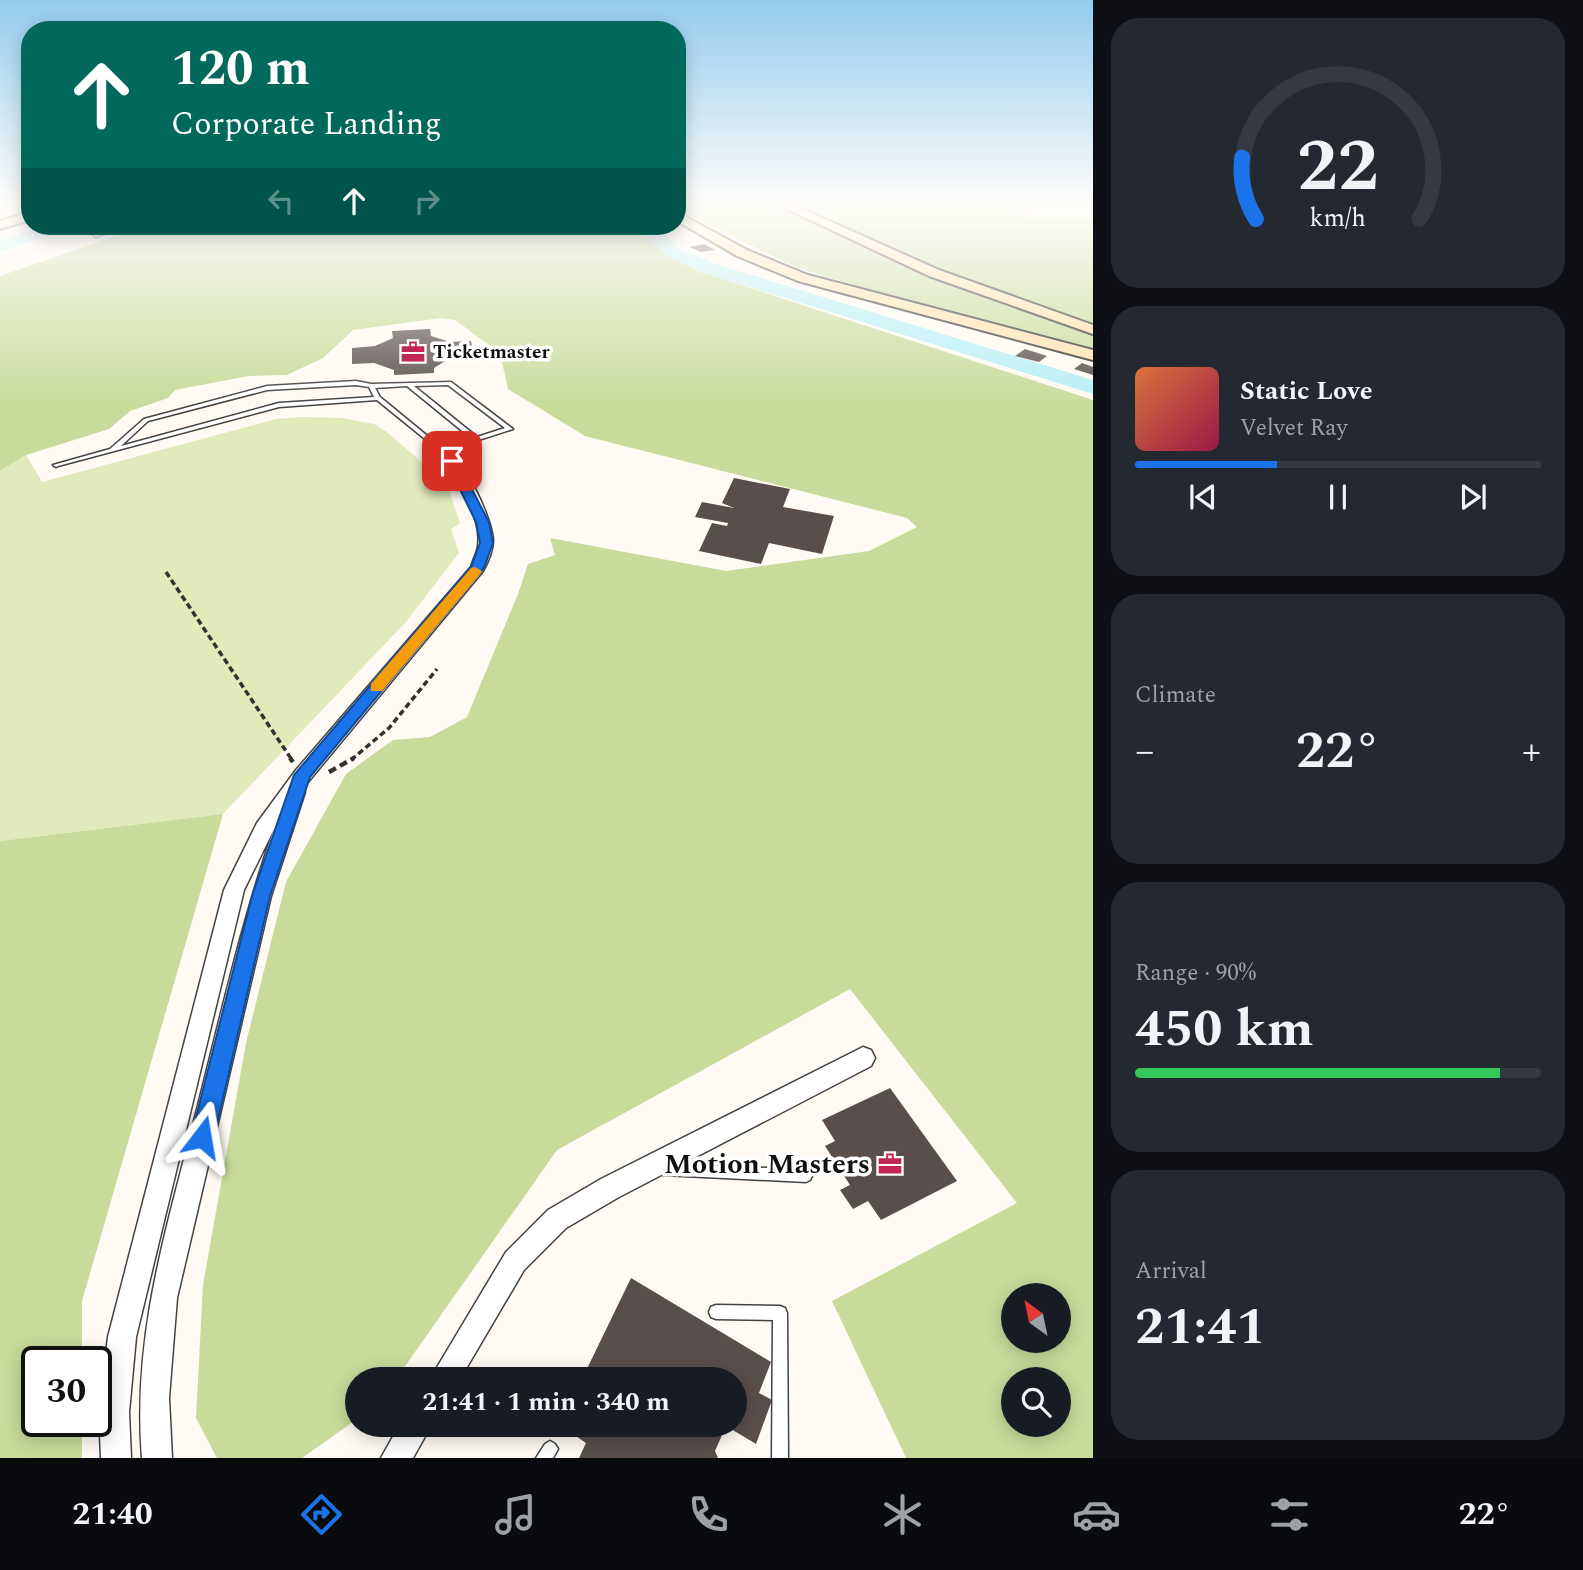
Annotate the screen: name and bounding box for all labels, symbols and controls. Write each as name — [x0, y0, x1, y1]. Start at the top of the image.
text: 120 m — [171, 32, 310, 107]
icon: ahead — [56, 49, 147, 140]
text: Corporate Landing — [171, 100, 442, 149]
text: 22 — [1297, 112, 1379, 223]
icon: left — [262, 182, 300, 220]
icon: ahead — [335, 182, 373, 220]
icon: right — [408, 182, 446, 220]
text: km/h — [1310, 200, 1366, 238]
office icon: Ticketmaster — [399, 338, 427, 366]
place label: Ticketmaster — [433, 338, 550, 367]
text: Static Love — [1240, 371, 1373, 411]
text: Velvet Ray — [1240, 411, 1347, 446]
pin — [422, 431, 482, 491]
icon: arrive — [433, 442, 471, 480]
icon: previous — [1184, 478, 1222, 516]
icon: pause — [1319, 478, 1357, 516]
icon: next — [1454, 478, 1492, 516]
text: Climate — [1135, 678, 1216, 713]
text: 22° — [1296, 712, 1380, 791]
text: − — [1135, 723, 1154, 781]
text: + — [1522, 723, 1541, 781]
text: Range · 90% — [1135, 956, 1256, 991]
text: 450 km — [1135, 990, 1314, 1069]
position arrow — [165, 1100, 239, 1174]
place label: Motion Masters — [664, 1143, 870, 1186]
office icon: Motion Masters — [876, 1150, 904, 1178]
text: Arrival — [1135, 1254, 1207, 1289]
north arrow — [1001, 1283, 1071, 1353]
map controls — [1001, 1283, 1071, 1437]
text: 21:41 — [1135, 1288, 1266, 1367]
speed limit sign: 30 — [21, 1346, 112, 1437]
button: search — [1001, 1367, 1071, 1437]
text: 21:41 · 1 min · 340 m — [422, 1382, 670, 1422]
text: 21:40 — [72, 1490, 153, 1539]
icon: directions — [297, 1490, 346, 1539]
icon: music — [491, 1490, 540, 1539]
icon: phone — [684, 1490, 733, 1539]
icon: climate — [878, 1490, 927, 1539]
icon: car — [1072, 1490, 1121, 1539]
icon: filters — [1265, 1490, 1314, 1539]
text: 22° — [1459, 1490, 1511, 1539]

